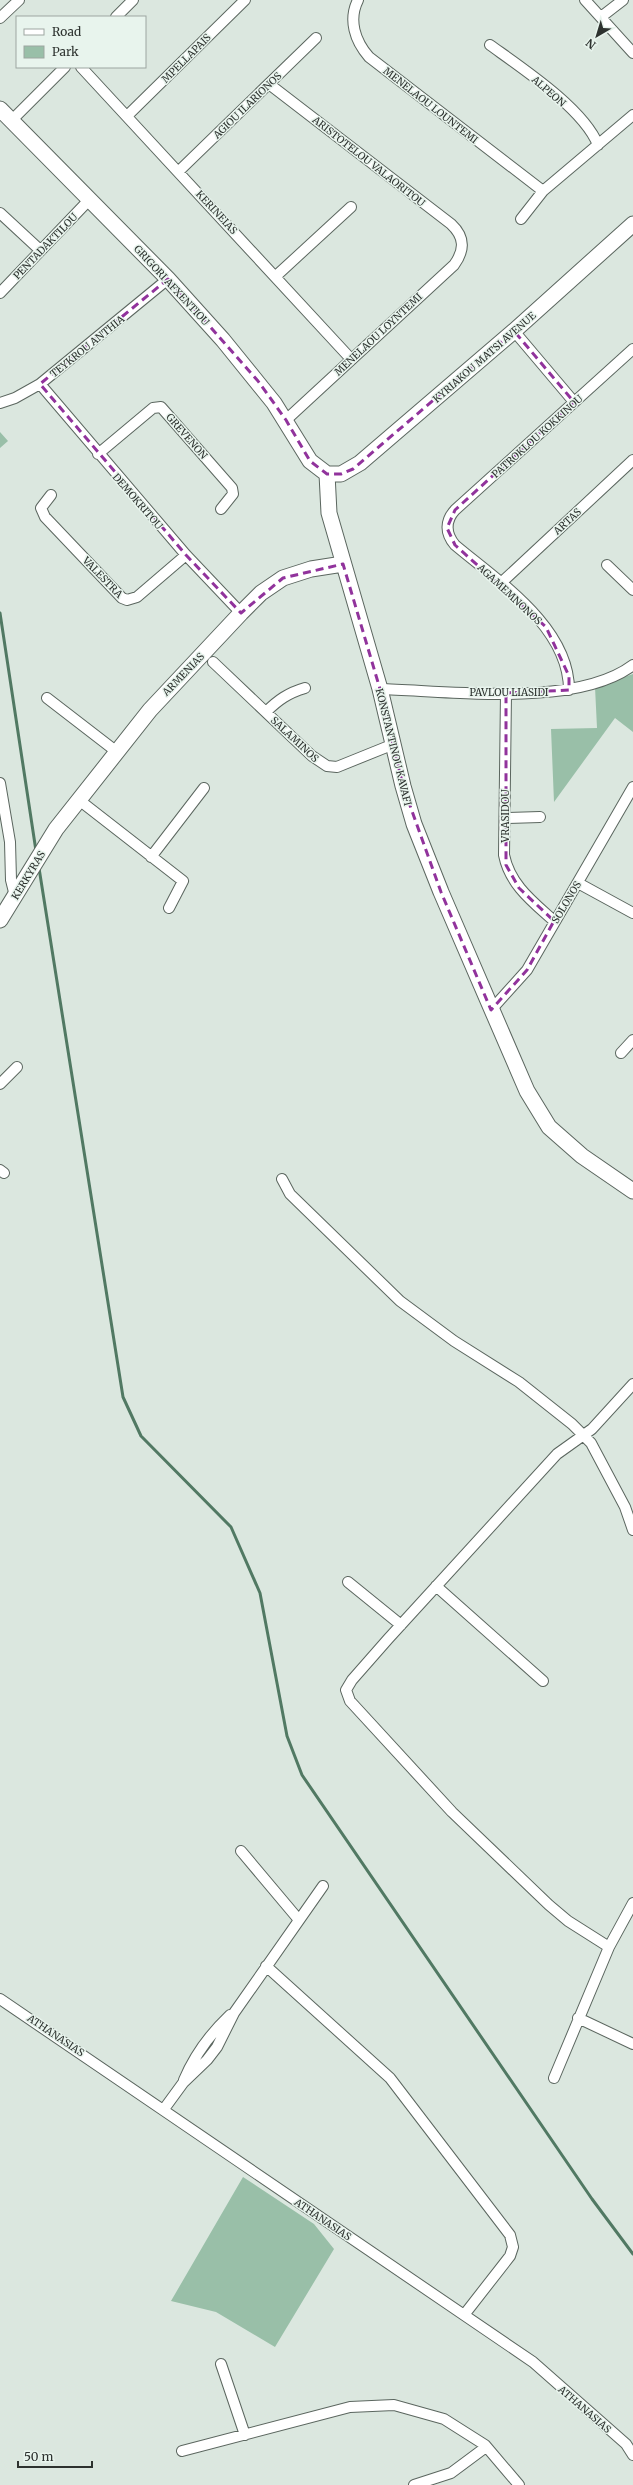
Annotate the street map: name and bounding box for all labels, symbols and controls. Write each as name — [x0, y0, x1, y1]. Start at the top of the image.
legend — [16, 16, 146, 68]
north arrow — [577, 16, 617, 56]
text: Road — [52, 24, 81, 39]
street label: MPELLAPAIS — [159, 31, 214, 86]
text: N — [583, 36, 599, 52]
text: Park — [52, 44, 79, 59]
street label: MENELAOU LOUNTEMI — [381, 64, 481, 147]
street label: AGIOU ILARIONOS — [210, 69, 284, 142]
street label: ALPEON — [528, 72, 568, 110]
street label: ARISTOTELOU VALAORITOU — [309, 113, 428, 210]
street label: KERINEIAS — [193, 188, 240, 237]
street label: PENTADAKTILOU — [10, 210, 81, 282]
street label: GRIGORI AFXENTIOU — [131, 242, 213, 329]
street label: MENELAOU LOYNTEMI — [332, 290, 425, 379]
street label: KYRIAKOU MATSI AVENUE — [430, 309, 539, 406]
street label: TEYKROU ANTHIA — [48, 312, 128, 380]
street label: PATROKLOU KOKKINOU — [489, 392, 586, 481]
street label: GREVENON — [163, 411, 210, 462]
street label: DEMOKRITOU — [110, 471, 166, 532]
street label: ARTAS — [550, 505, 584, 538]
street label: VALESTRA — [79, 553, 126, 601]
street label: AGAMEMNONOS — [474, 560, 545, 628]
street label: ARMENIAS — [159, 650, 207, 699]
street label: PAVLOU LIASIDI — [469, 686, 549, 699]
street label: KONSTANTINOU KAVAFI — [373, 687, 414, 807]
street label: SALAMINOS — [268, 714, 322, 765]
street label: VRASIDOU — [499, 789, 512, 844]
street label: KERKYRAS — [9, 848, 48, 902]
street label: SOLONOS — [549, 879, 584, 926]
street label: ATHANASIAS — [24, 2011, 87, 2059]
street label: ATHANASIAS — [291, 2195, 354, 2243]
street label: ATHANASIAS — [555, 2382, 614, 2436]
scale bar — [18, 2443, 92, 2469]
text: 50 m — [24, 2449, 53, 2464]

